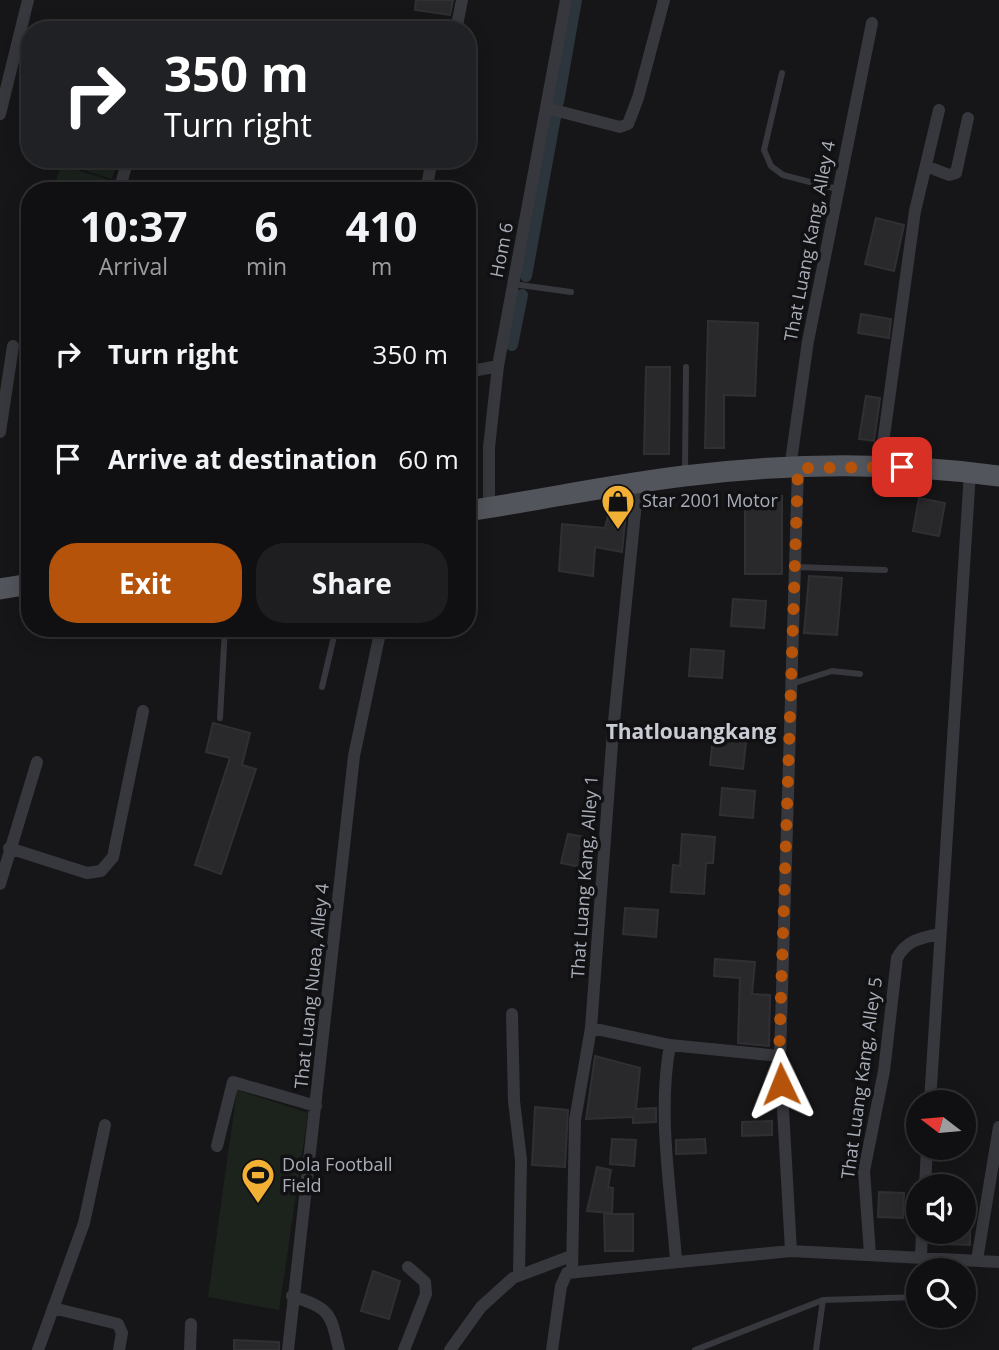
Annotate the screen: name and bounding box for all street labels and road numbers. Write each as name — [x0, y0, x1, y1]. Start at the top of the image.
street label: That Luang Kang, Alley 4 — [778, 139, 840, 343]
street label: Hom 6 — [484, 220, 518, 279]
street label: That Luang Kang, Alley 1 — [565, 774, 603, 979]
street label: That Luang Nuea, Alley 4 — [288, 882, 334, 1090]
street label: That Luang Kang, Alley 5 — [835, 975, 887, 1180]

